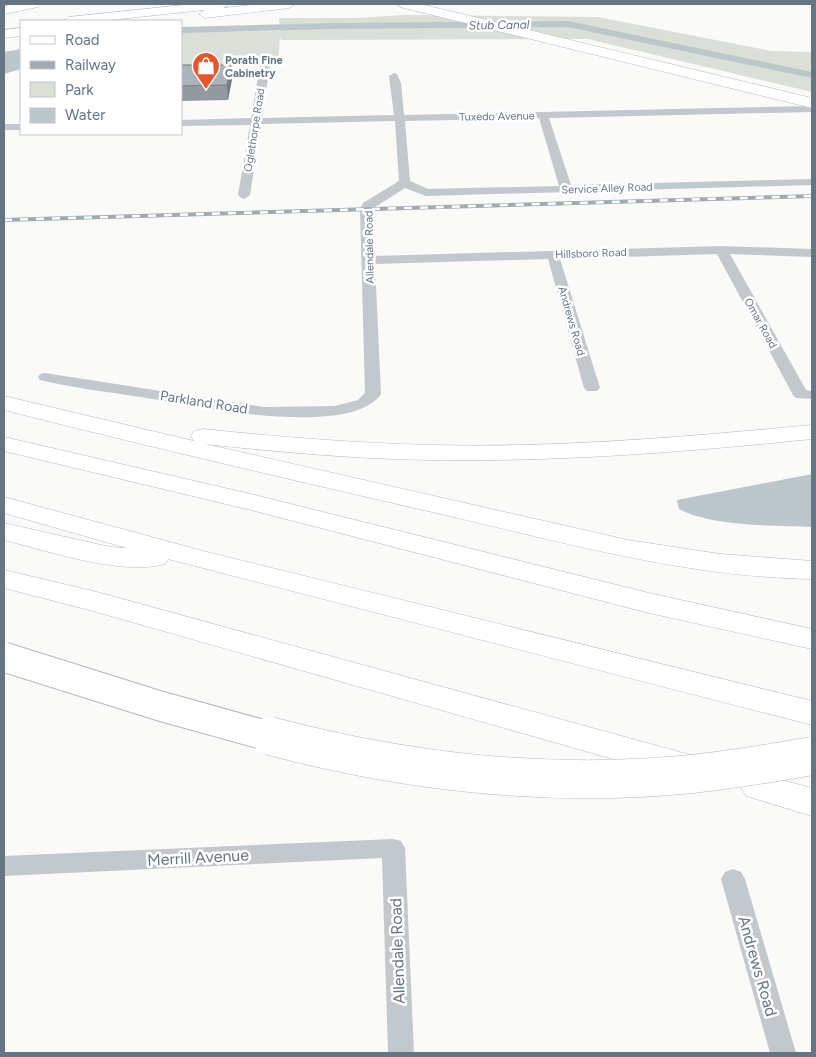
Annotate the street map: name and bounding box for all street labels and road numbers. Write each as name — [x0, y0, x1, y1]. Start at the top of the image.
street label: Oglethorpe Road — [241, 87, 268, 173]
street label: Tuxedo Avenue — [459, 109, 535, 124]
street label: Service Alley Road — [561, 180, 653, 197]
street label: Allendale Road — [362, 210, 377, 284]
street label: Hillsboro Road — [555, 246, 627, 261]
street label: Andrews Road — [555, 285, 588, 357]
street label: Omar Road — [741, 296, 780, 351]
street label: Parkland Road — [159, 387, 249, 418]
street label: Merrill Avenue — [147, 845, 250, 870]
street label: Allendale Road — [386, 898, 409, 1004]
street label: Andrews Road — [734, 914, 781, 1019]

